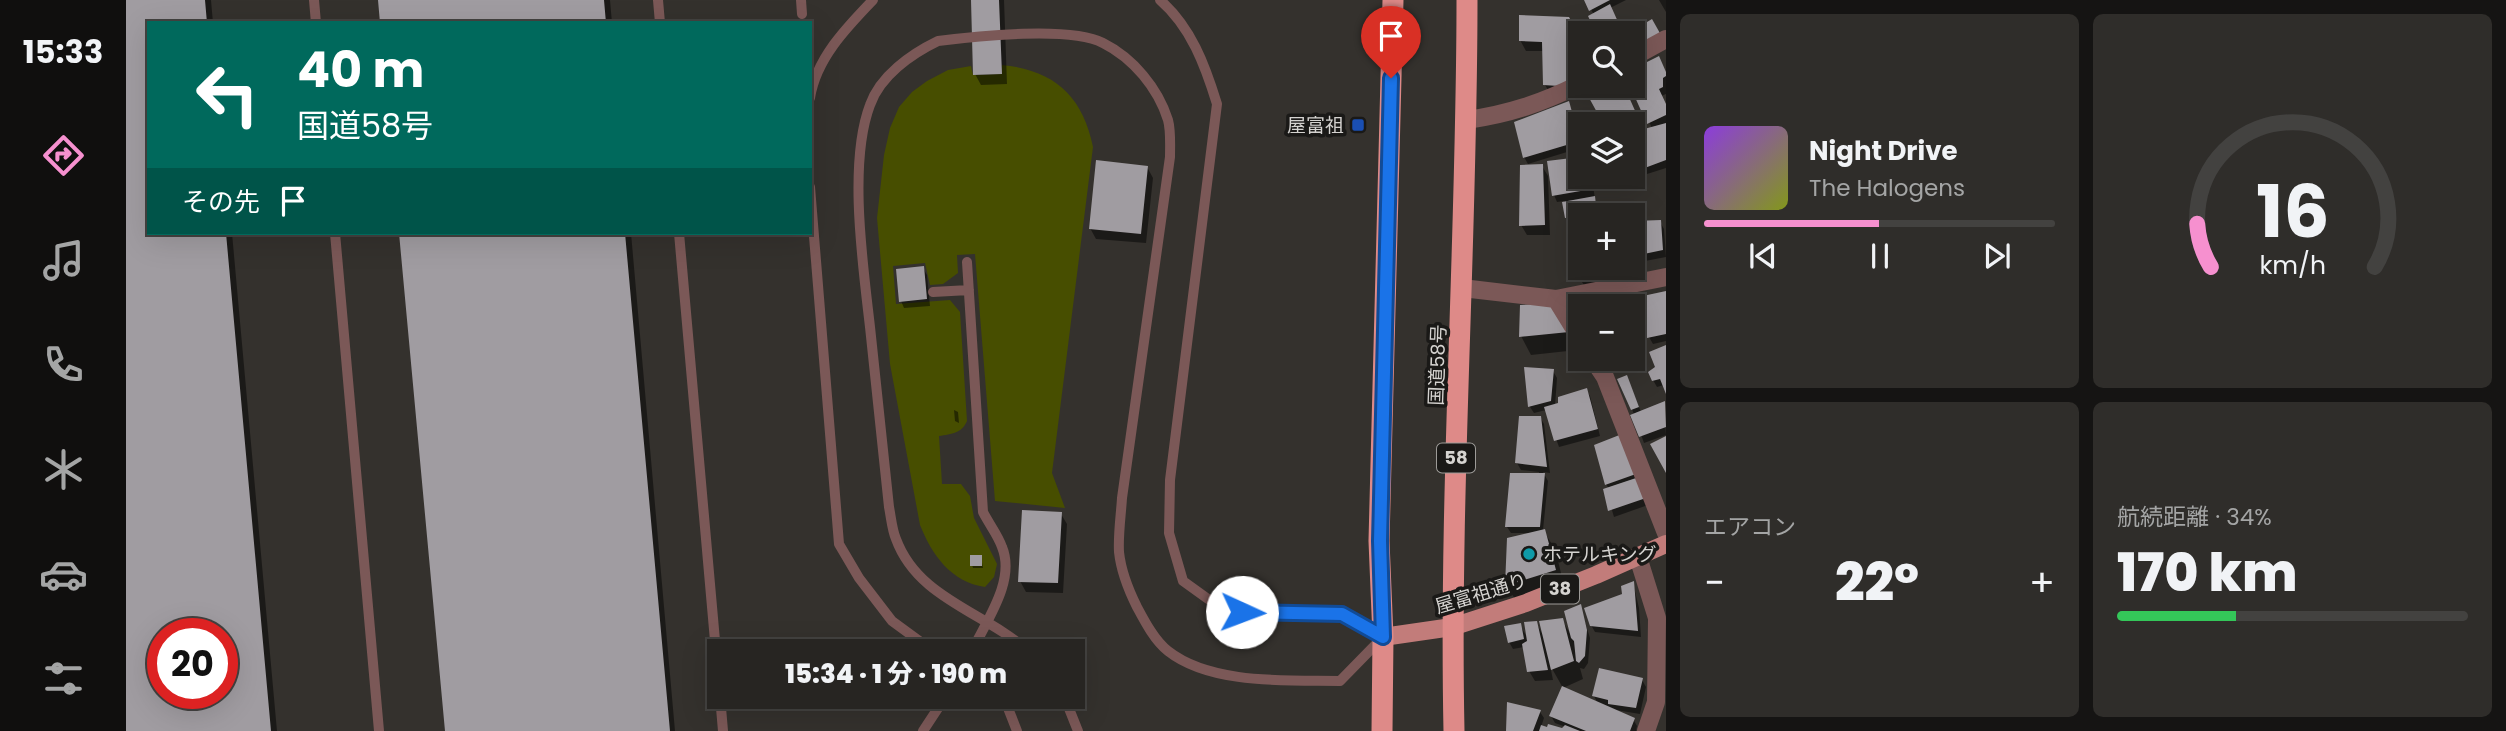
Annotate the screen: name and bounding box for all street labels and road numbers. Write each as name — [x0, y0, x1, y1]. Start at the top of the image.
street label: 国道58号 — [1423, 324, 1452, 406]
road number: 58 — [1437, 444, 1475, 472]
street label: 屋富祖通り — [1432, 567, 1531, 620]
road number: 38 — [1541, 574, 1579, 604]

